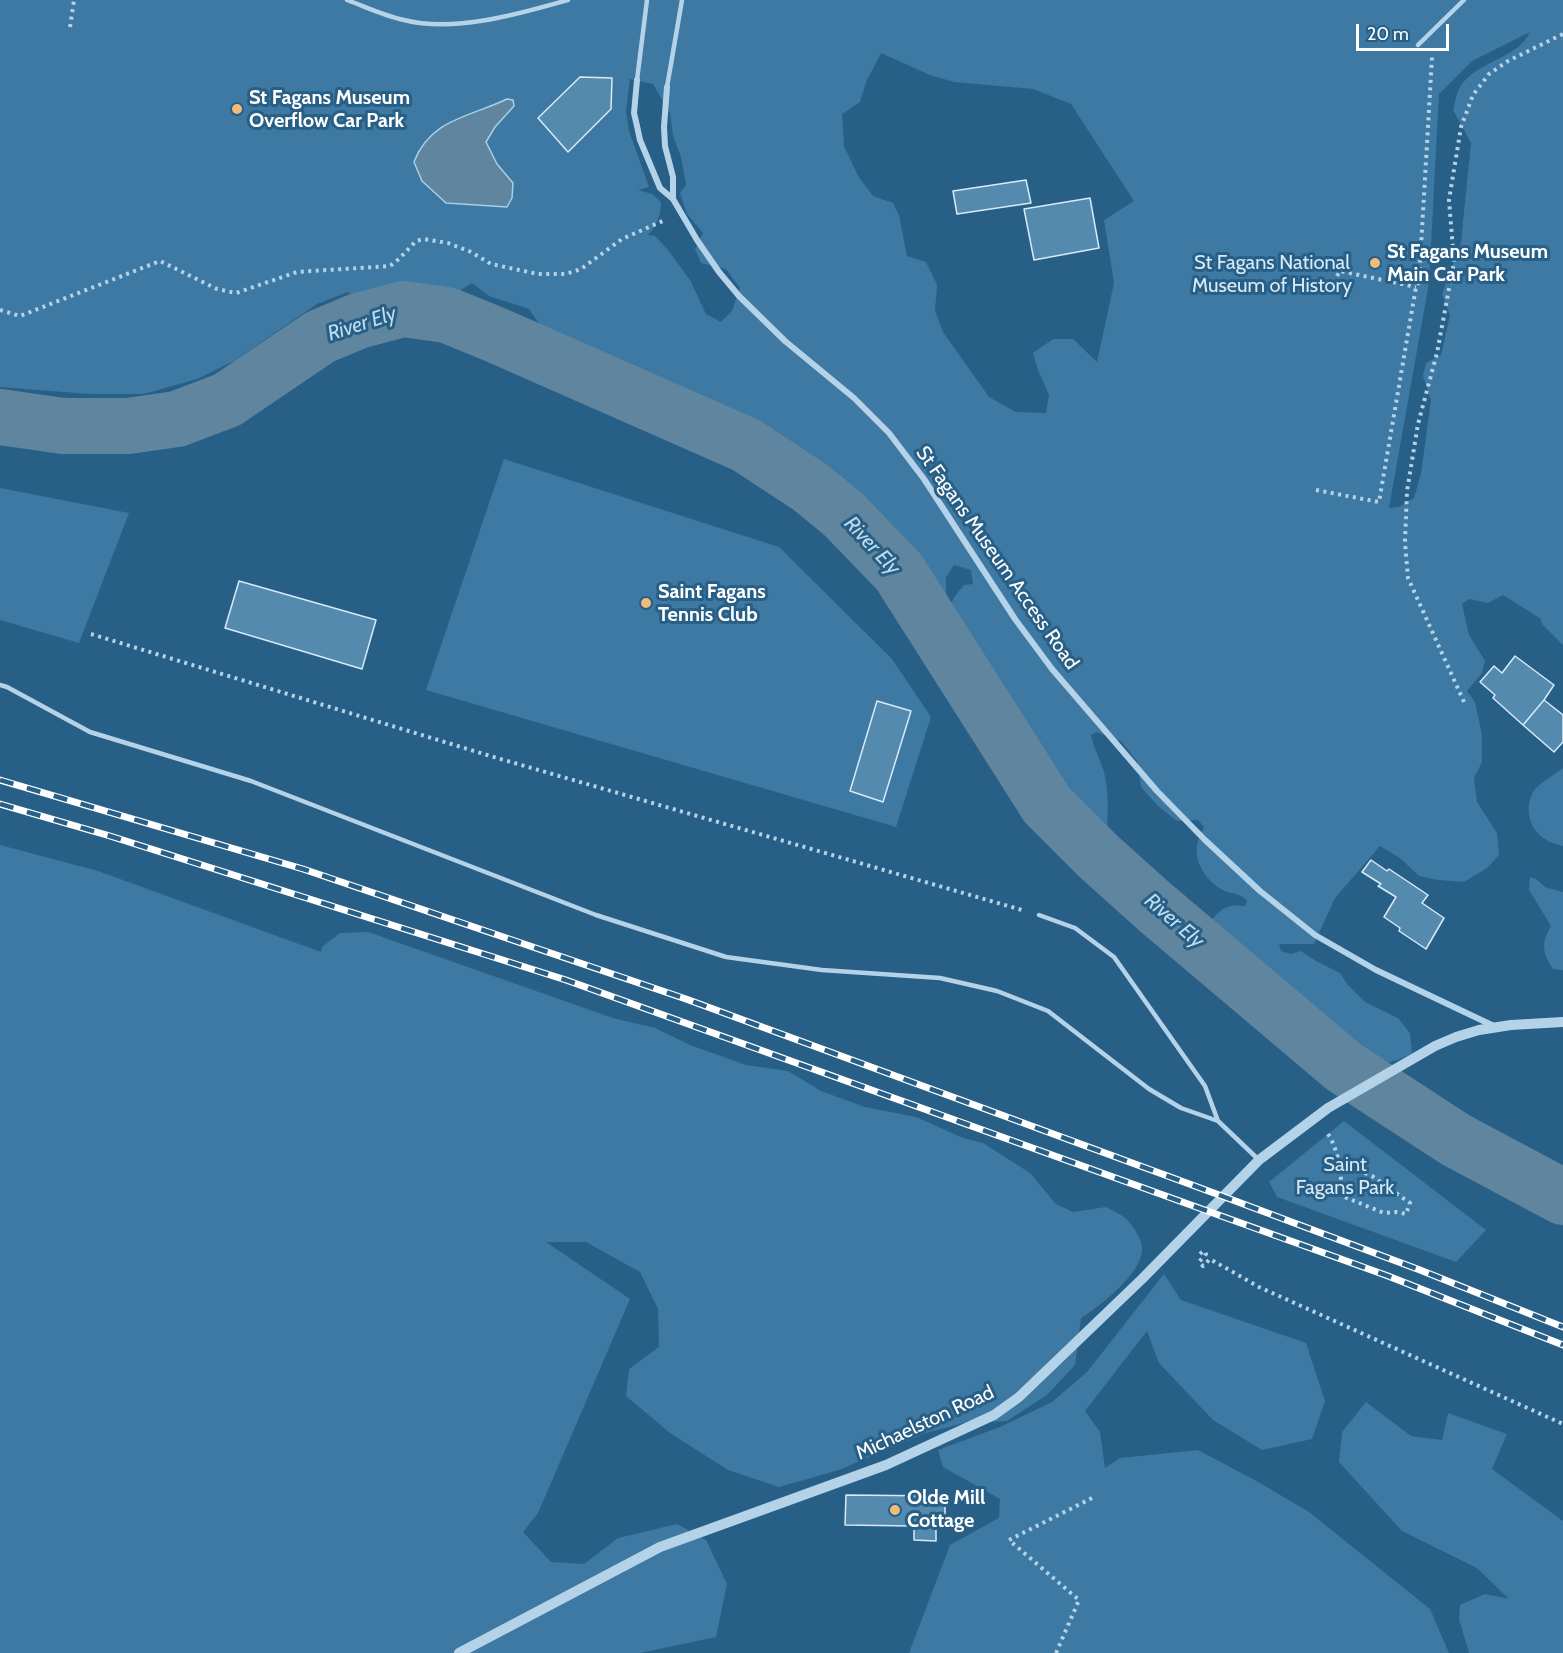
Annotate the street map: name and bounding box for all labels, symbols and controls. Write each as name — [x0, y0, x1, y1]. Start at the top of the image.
scale bar — [1359, 12, 1452, 50]
text: 20 m — [1367, 23, 1409, 45]
place label: St Fagans Museum Overflow Car Park — [249, 86, 410, 133]
marker: St Fagans Museum Overflow Car Park — [230, 102, 244, 116]
place label: St Fagans Museum Main Car Park — [1387, 240, 1548, 287]
park label: St Fagans National Museum of History — [1192, 251, 1352, 298]
marker: St Fagans Museum Main Car Park — [1368, 256, 1382, 270]
water label: River Ely — [324, 301, 400, 347]
street label: St Fagans Museum Access Road — [911, 442, 1083, 674]
water label: River Ely — [839, 511, 905, 581]
place label: Saint Fagans Tennis Club — [658, 580, 766, 627]
marker: Saint Fagans Tennis Club — [639, 596, 653, 610]
water label: River Ely — [1139, 888, 1209, 954]
park label: Saint Fagans Park — [1296, 1153, 1394, 1200]
street label: Michaelston Road — [852, 1380, 998, 1466]
place label: Olde Mill Cottage — [907, 1486, 985, 1533]
marker: Olde Mill Cottage — [888, 1503, 902, 1517]

